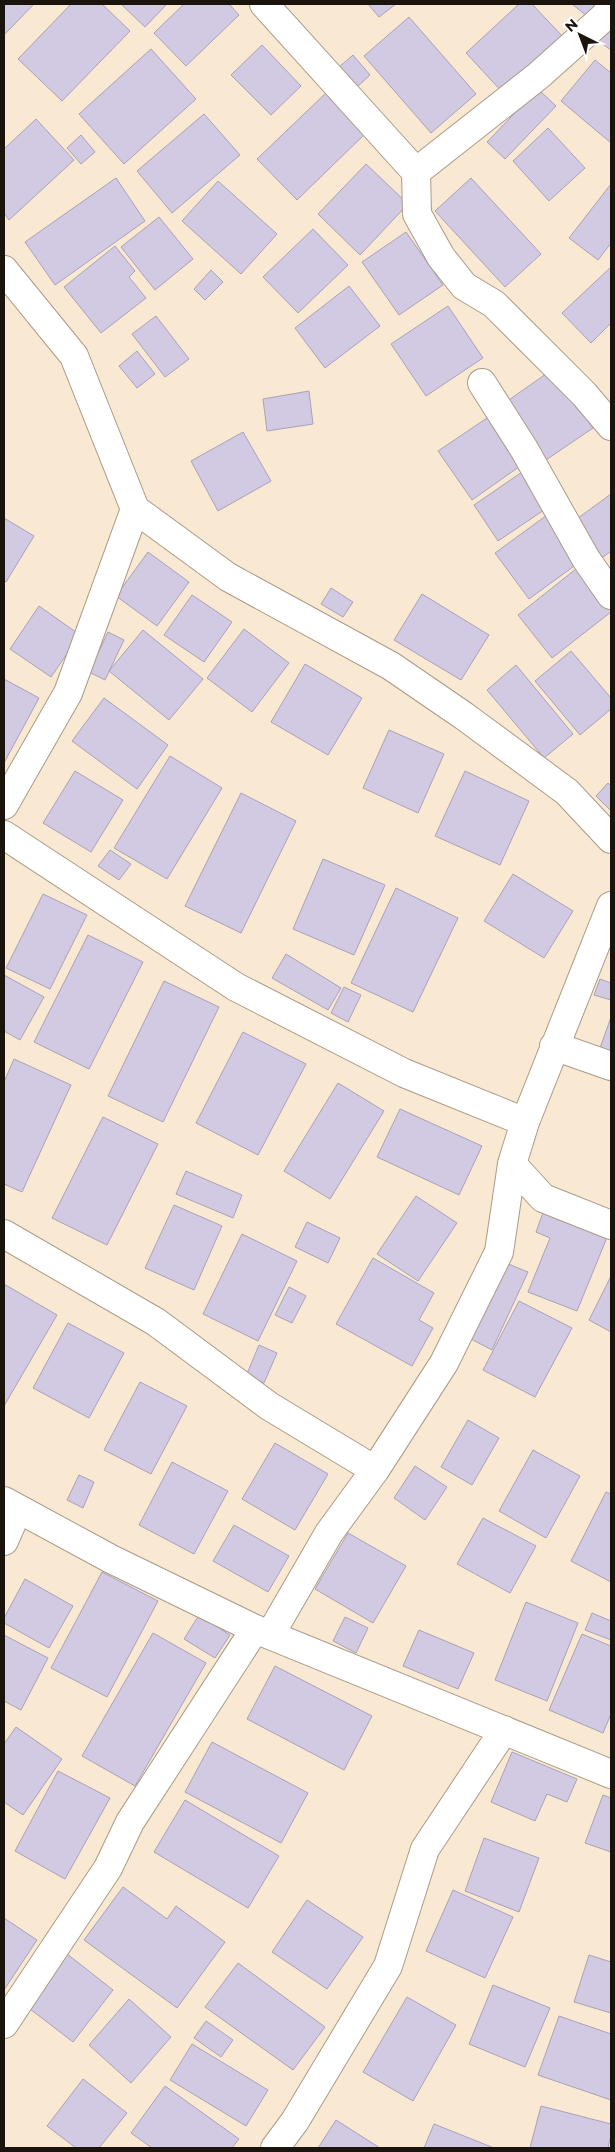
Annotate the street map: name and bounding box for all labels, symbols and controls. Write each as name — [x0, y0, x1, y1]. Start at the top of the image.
north arrow — [555, 10, 605, 60]
text: N — [561, 15, 582, 36]

